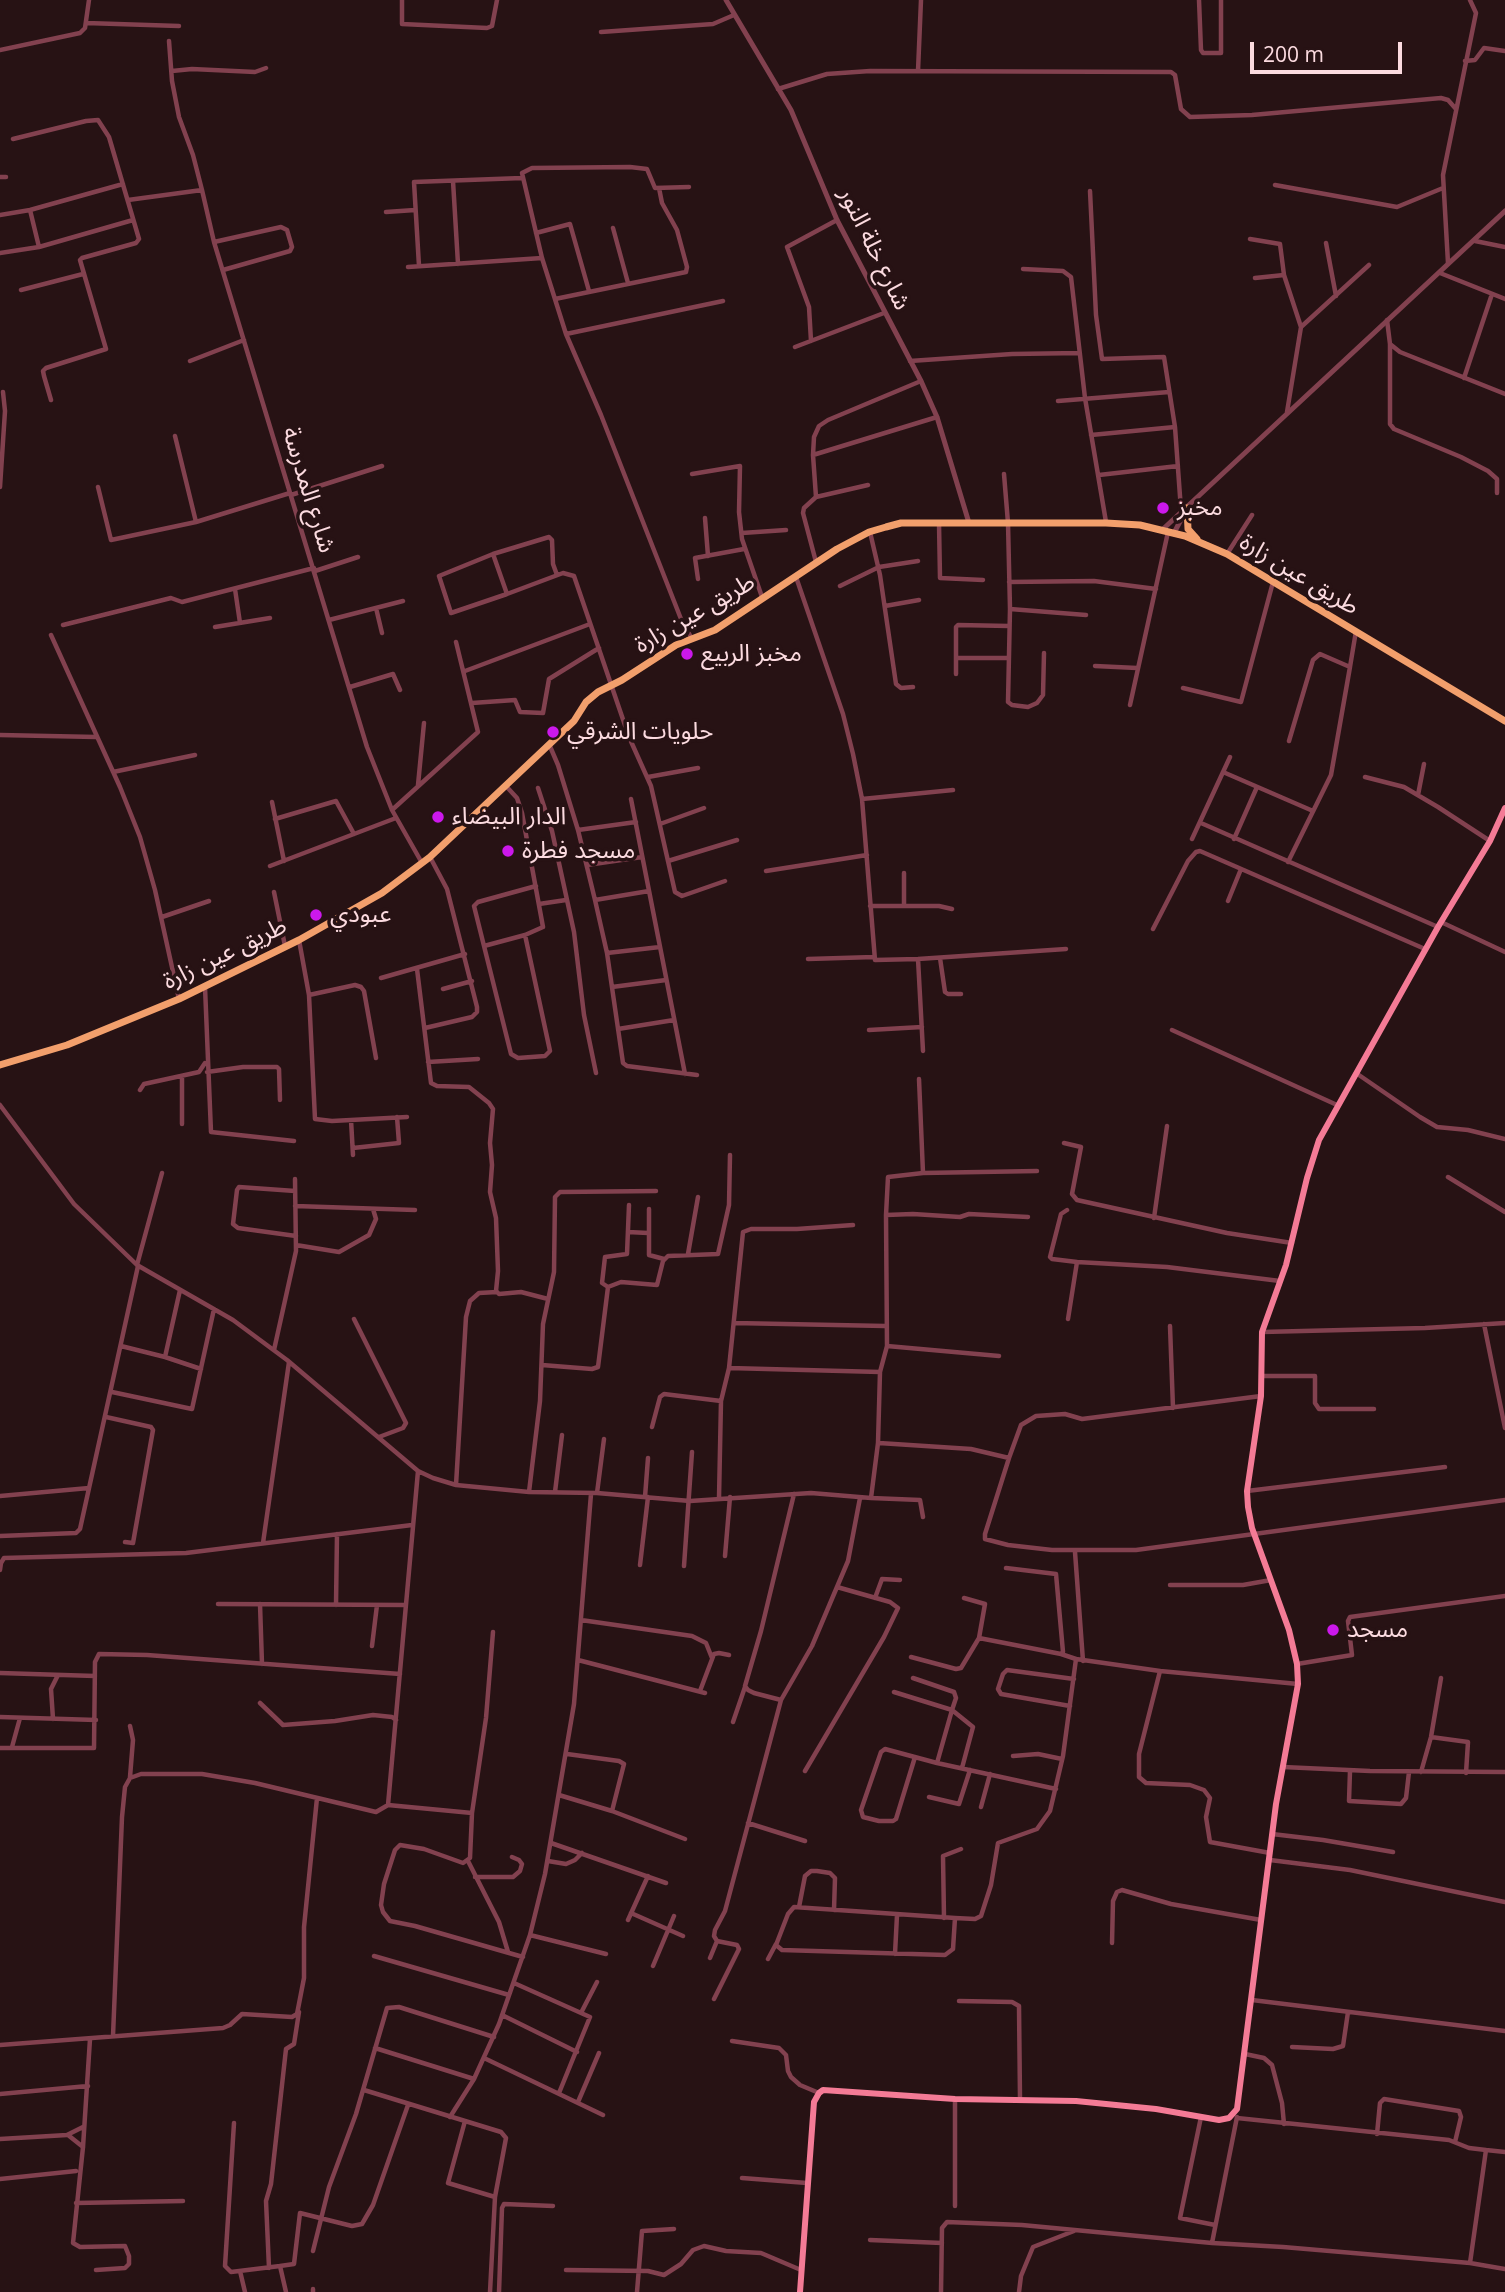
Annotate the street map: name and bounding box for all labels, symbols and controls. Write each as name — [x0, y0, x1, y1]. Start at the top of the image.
scale bar — [1253, 28, 1405, 72]
text: 200 m — [1263, 40, 1324, 68]
street label: شارع خلة النور — [832, 183, 916, 315]
street label: شارع المدرسة — [275, 424, 341, 556]
place label: مخبز — [1177, 494, 1223, 522]
marker: مخبز — [1155, 500, 1171, 516]
street label: طريق عين زارة — [1234, 528, 1364, 622]
street label: طريق عين زارة — [630, 568, 760, 660]
place label: مخبز الربيع — [701, 640, 802, 668]
marker: مخبز الربيع — [679, 646, 695, 662]
place label: حلويات الشرقي — [567, 718, 713, 746]
marker: حلويات الشرقي — [545, 724, 561, 740]
place label: الدار البيضاء — [452, 803, 566, 831]
marker: الدار البيضاء — [430, 809, 446, 825]
place label: مسجد فطرة — [522, 837, 635, 865]
marker: مسجد فطرة — [500, 843, 516, 859]
place label: عبودي — [330, 901, 391, 929]
marker: عبودي — [308, 907, 324, 923]
street label: طريق عين زارة — [158, 912, 292, 996]
place label: مسجد — [1347, 1616, 1408, 1644]
marker: مسجد — [1325, 1622, 1341, 1638]

